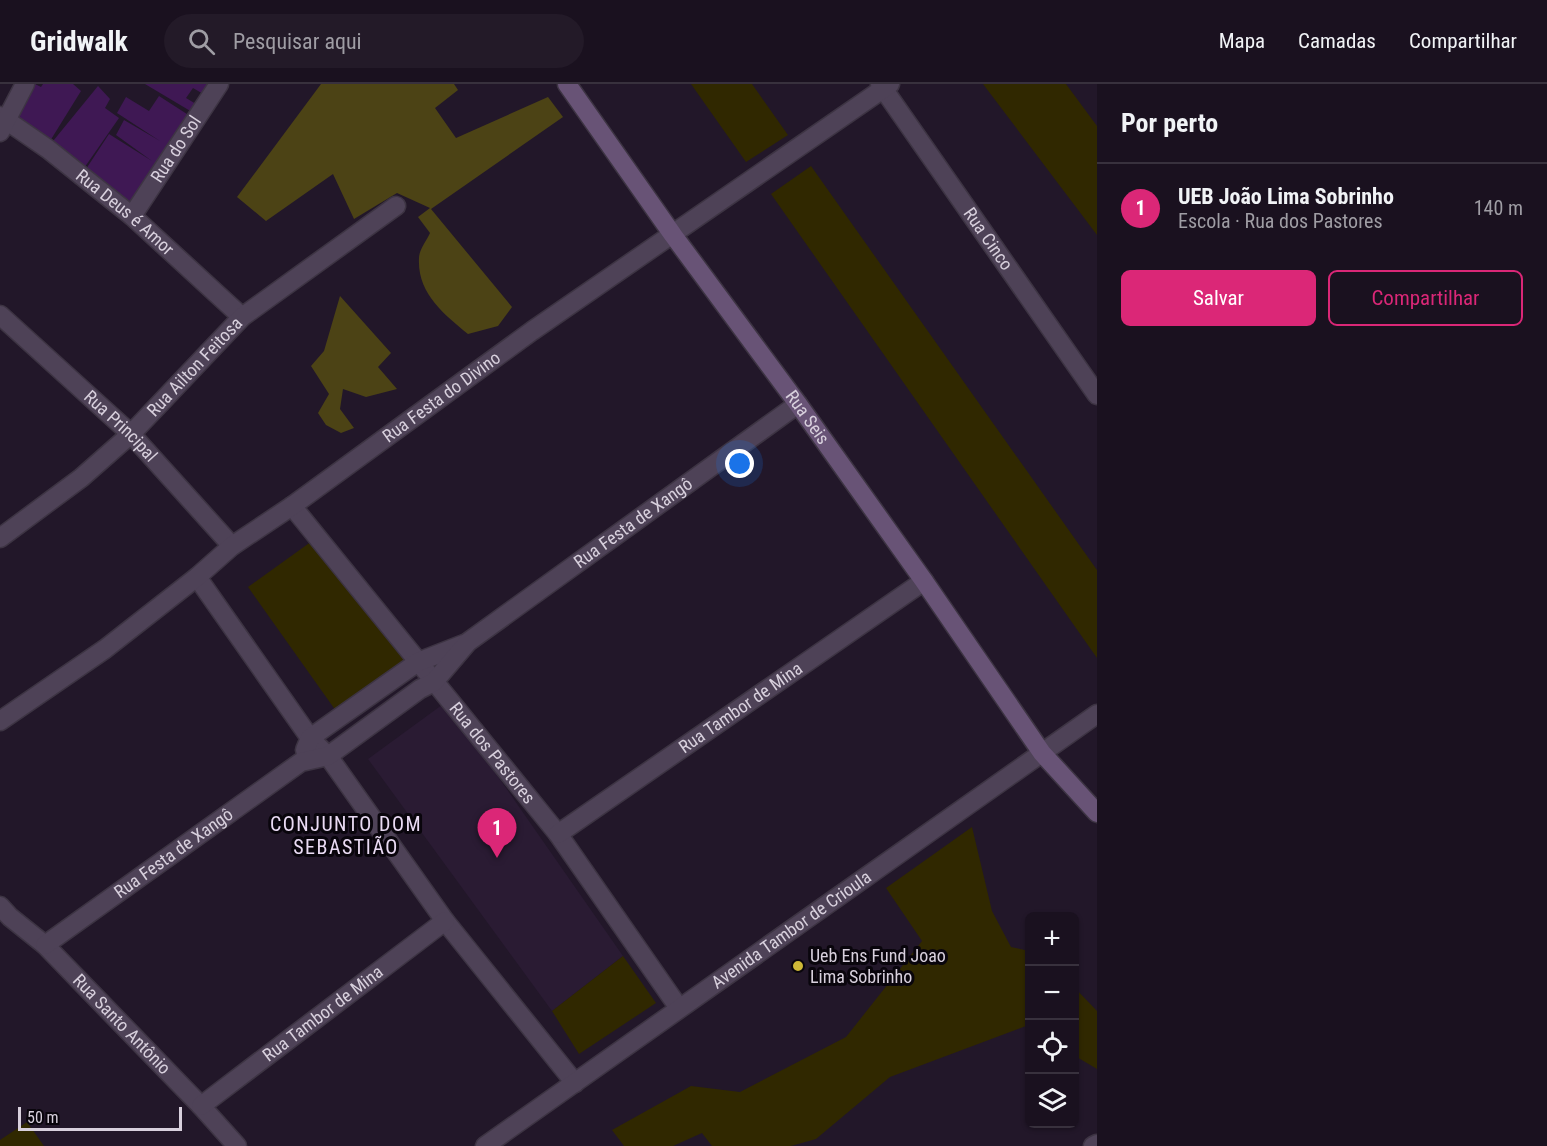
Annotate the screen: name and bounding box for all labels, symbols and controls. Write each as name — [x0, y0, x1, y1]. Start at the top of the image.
search box — [164, 14, 584, 68]
text: Gridwalk — [30, 25, 128, 58]
icon: search — [185, 25, 218, 58]
text: Pesquisar aqui — [233, 29, 362, 54]
text: Mapa — [1219, 29, 1265, 53]
text: Camadas — [1298, 29, 1376, 53]
text: Compartilhar — [1409, 29, 1517, 53]
text: Por perto — [1121, 108, 1218, 138]
street label: Rua do Sol — [146, 112, 205, 186]
street label: Rua Deus é Amor — [72, 165, 179, 260]
text: UEB João Lima Sobrinho — [1178, 184, 1394, 209]
text: 1 — [1135, 196, 1146, 220]
text: 140 m — [1474, 196, 1523, 220]
street label: Rua Cinco — [959, 203, 1018, 274]
text: Escola · Rua dos Pastores — [1178, 209, 1383, 233]
button: Salvar — [1121, 270, 1316, 326]
button: Compartilhar — [1328, 270, 1523, 326]
street label: Rua Ailton Feitosa — [142, 313, 246, 420]
street label: Rua Festa do Divino — [378, 347, 504, 446]
street label: Rua Principal — [80, 386, 162, 466]
street label: Rua Seis — [781, 386, 834, 448]
your location — [725, 449, 754, 478]
street label: Rua Festa de Xangô — [570, 473, 696, 572]
street label: Rua Tambor de Mina — [675, 657, 806, 757]
street label: Rua dos Pastores — [445, 698, 540, 808]
street label: Rua Festa de Xangô — [110, 803, 237, 902]
pin: 1 — [478, 808, 516, 858]
district label: CONJUNTO DOM SEBASTIÃO — [270, 812, 422, 859]
street label: Avenida Tambor de Crioula — [707, 866, 875, 993]
map controls — [1025, 912, 1079, 1128]
button: + — [1025, 912, 1079, 966]
place label: Ueb Ens Fund Joao Lima Sobrinho — [810, 945, 946, 987]
marker: Ueb Ens Fund Joao Lima Sobrinho — [791, 959, 805, 973]
street label: Rua Tambor de Mina — [258, 961, 387, 1065]
button: − — [1025, 966, 1079, 1020]
street label: Rua Santo Antônio — [69, 969, 175, 1078]
button: locate — [1025, 1020, 1079, 1074]
button: layers — [1025, 1074, 1079, 1128]
scale bar — [18, 1104, 182, 1132]
text: 50 m — [27, 1108, 59, 1127]

